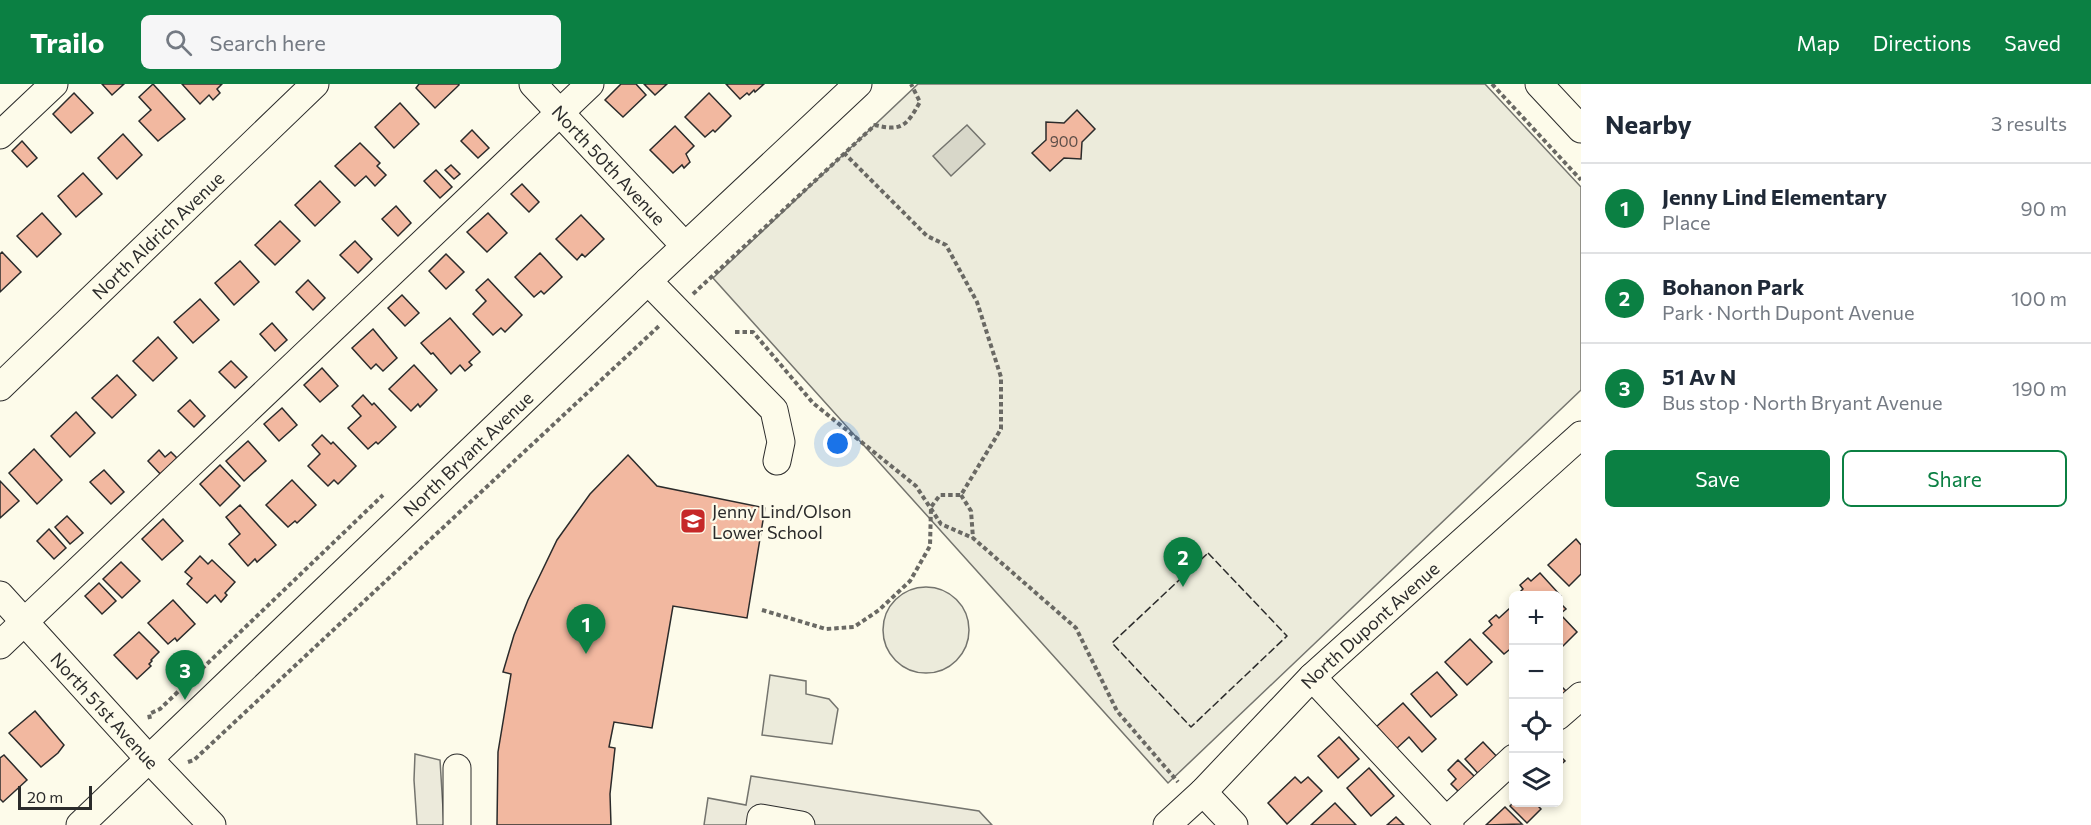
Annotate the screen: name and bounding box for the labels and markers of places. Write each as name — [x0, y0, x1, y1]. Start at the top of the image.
place label: Jenny Lind/Olson Lower School — [712, 500, 852, 543]
school or university icon: Jenny Lind/Olson Lower School — [678, 506, 708, 536]
pin: 2 — [1164, 538, 1202, 587]
pin: 1 — [566, 604, 606, 654]
pin: 3 — [166, 650, 204, 700]

